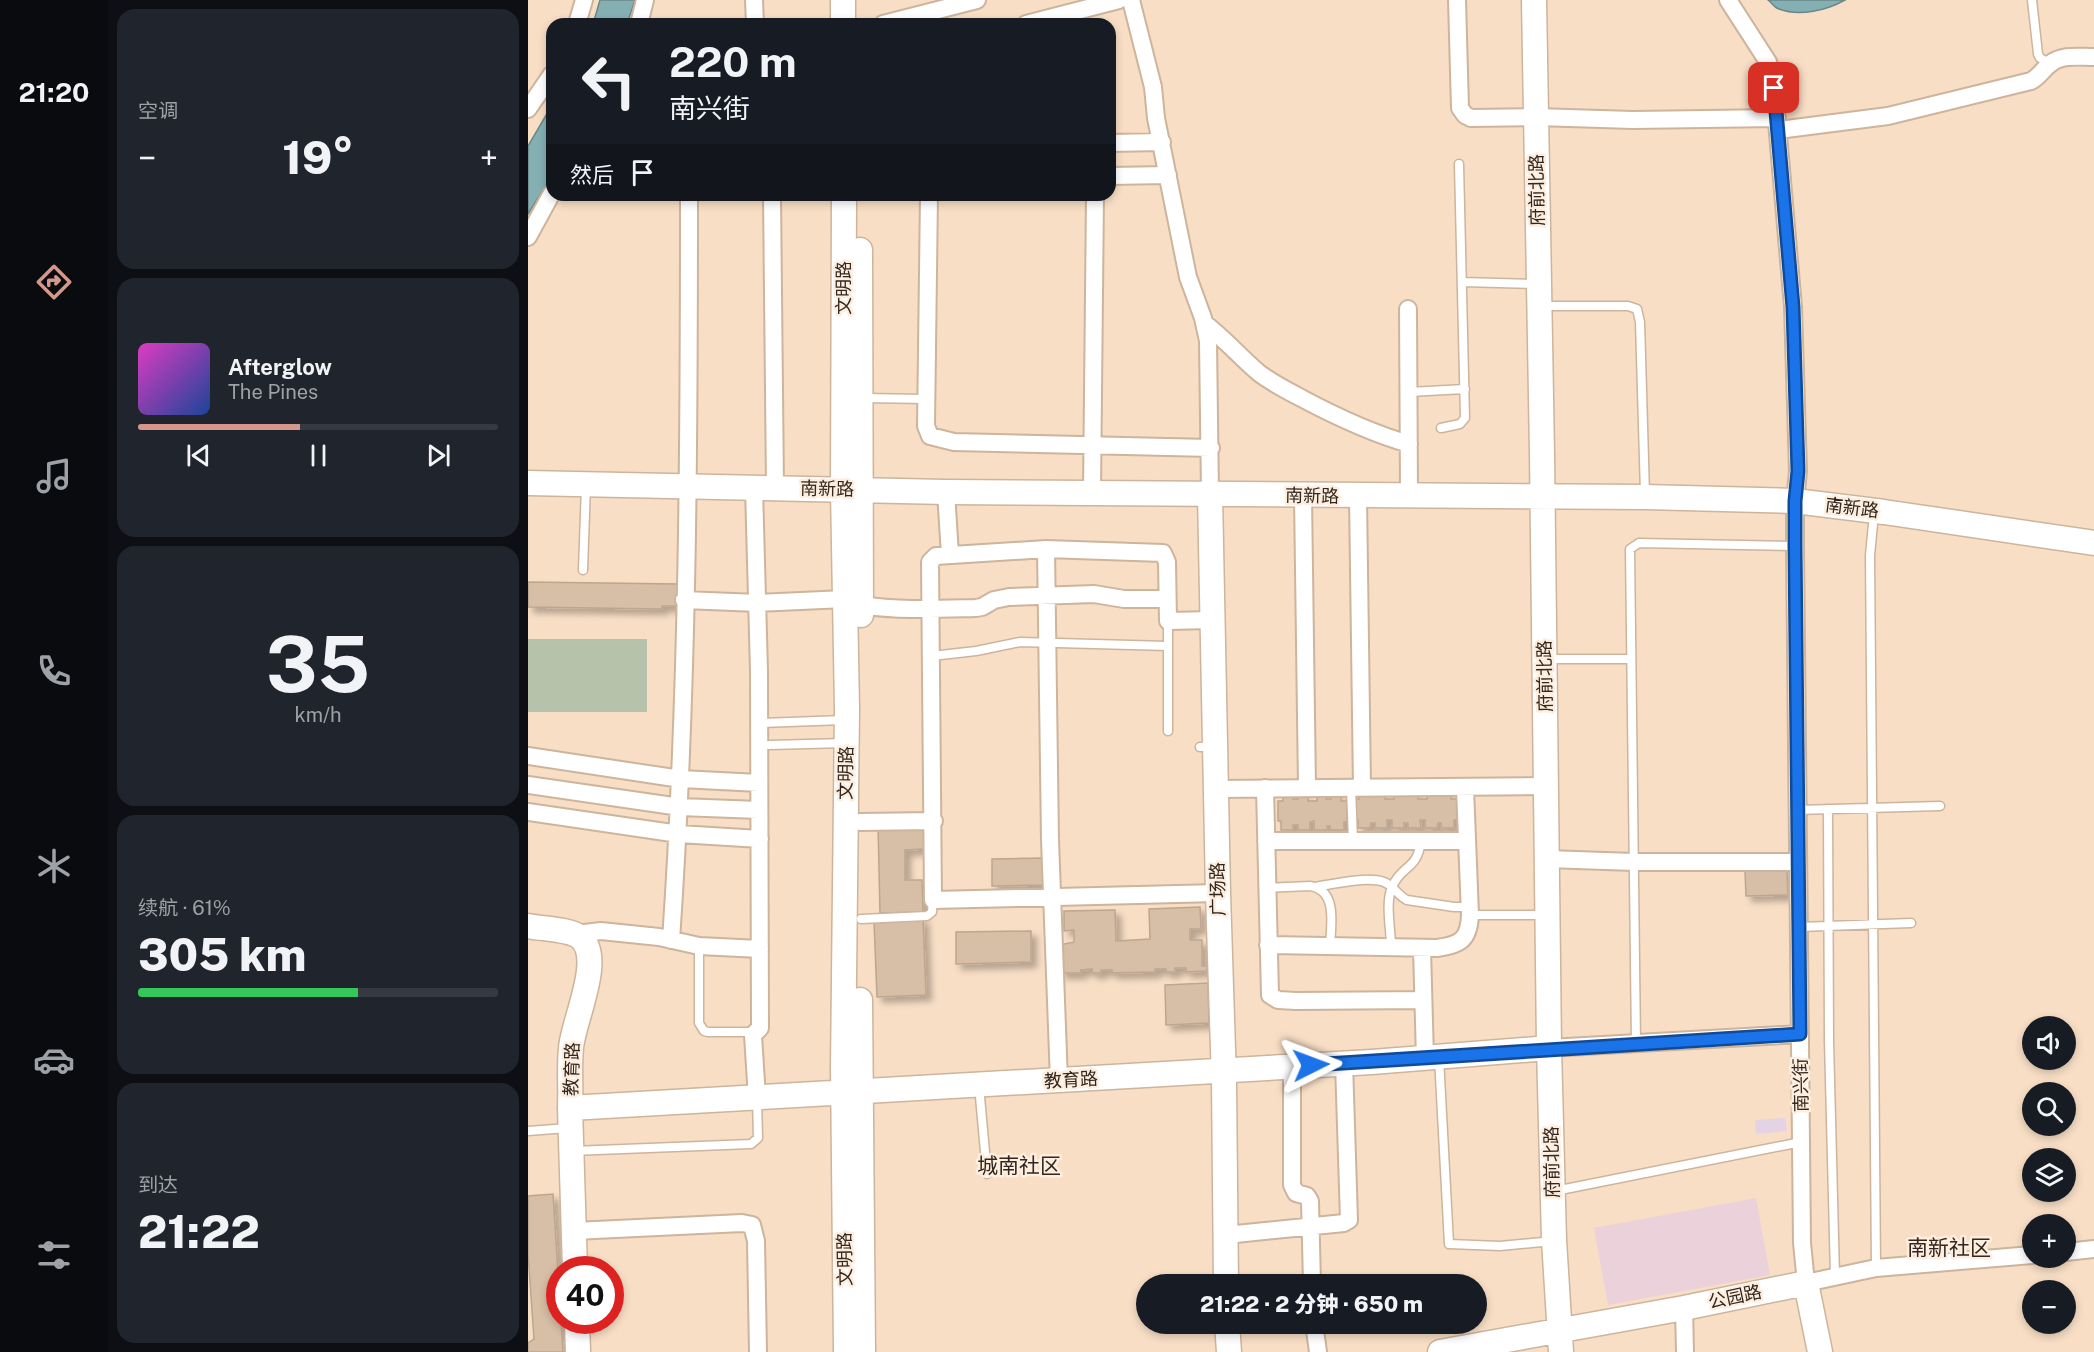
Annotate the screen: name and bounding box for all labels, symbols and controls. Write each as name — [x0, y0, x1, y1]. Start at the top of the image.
text: 220 m — [669, 37, 797, 86]
icon: left — [570, 42, 648, 120]
pin — [1748, 62, 1799, 113]
icon: arrive — [1757, 71, 1790, 104]
text: 21:20 — [18, 76, 90, 108]
text: 南兴街 — [669, 92, 750, 124]
text: 空调 — [138, 99, 178, 123]
text: 19° — [282, 131, 354, 184]
text: − — [138, 139, 156, 177]
text: + — [480, 139, 498, 177]
street label: 府前北路 — [1525, 154, 1548, 226]
icon: arrive — [626, 156, 659, 189]
text: 然后 — [570, 162, 614, 188]
icon: directions — [33, 261, 75, 303]
street label: 文明路 — [833, 261, 854, 315]
text: Afterglow — [228, 354, 332, 380]
text: The Pines — [228, 380, 318, 404]
icon: previous — [182, 439, 215, 472]
icon: pause — [302, 439, 335, 472]
icon: next — [422, 439, 455, 472]
icon: music — [33, 455, 75, 497]
street label: 南新路 — [800, 478, 854, 499]
street label: 南新路 — [1285, 485, 1339, 506]
street label: 南新路 — [1824, 494, 1880, 521]
text: 35 — [266, 618, 370, 710]
street label: 府前北路 — [1533, 640, 1556, 712]
icon: phone — [33, 650, 75, 692]
text: km/h — [294, 703, 342, 727]
street label: 文明路 — [835, 746, 856, 800]
icon: climate — [33, 845, 75, 887]
street label: 广场路 — [1207, 862, 1228, 916]
text: 续航 · 61% — [138, 896, 231, 920]
text: 305 km — [138, 928, 307, 981]
map controls — [2022, 1016, 2076, 1334]
button: sound — [2022, 1016, 2076, 1070]
position arrow — [1279, 1033, 1343, 1097]
icon: car — [33, 1039, 75, 1081]
street label: 教育路 — [560, 1042, 583, 1096]
street label: 南兴街 — [1790, 1058, 1811, 1112]
street label: 教育路 — [1043, 1068, 1098, 1091]
button: search — [2022, 1082, 2076, 1136]
street label: 府前北路 — [1540, 1126, 1563, 1198]
button: layers — [2022, 1148, 2076, 1202]
district label: 城南社区 — [977, 1153, 1061, 1178]
text: 到达 — [138, 1173, 178, 1197]
text: 21:22 — [138, 1205, 260, 1258]
button: + — [2022, 1214, 2076, 1268]
street label: 文明路 — [834, 1232, 855, 1286]
icon: filters — [33, 1234, 75, 1276]
district label: 南新社区 — [1907, 1235, 1991, 1260]
speed limit sign: 40 — [546, 1256, 624, 1334]
button: − — [2022, 1280, 2076, 1334]
street label: 公园路 — [1706, 1281, 1763, 1312]
text: 21:22 · 2 分钟 · 650 m — [1200, 1291, 1423, 1317]

